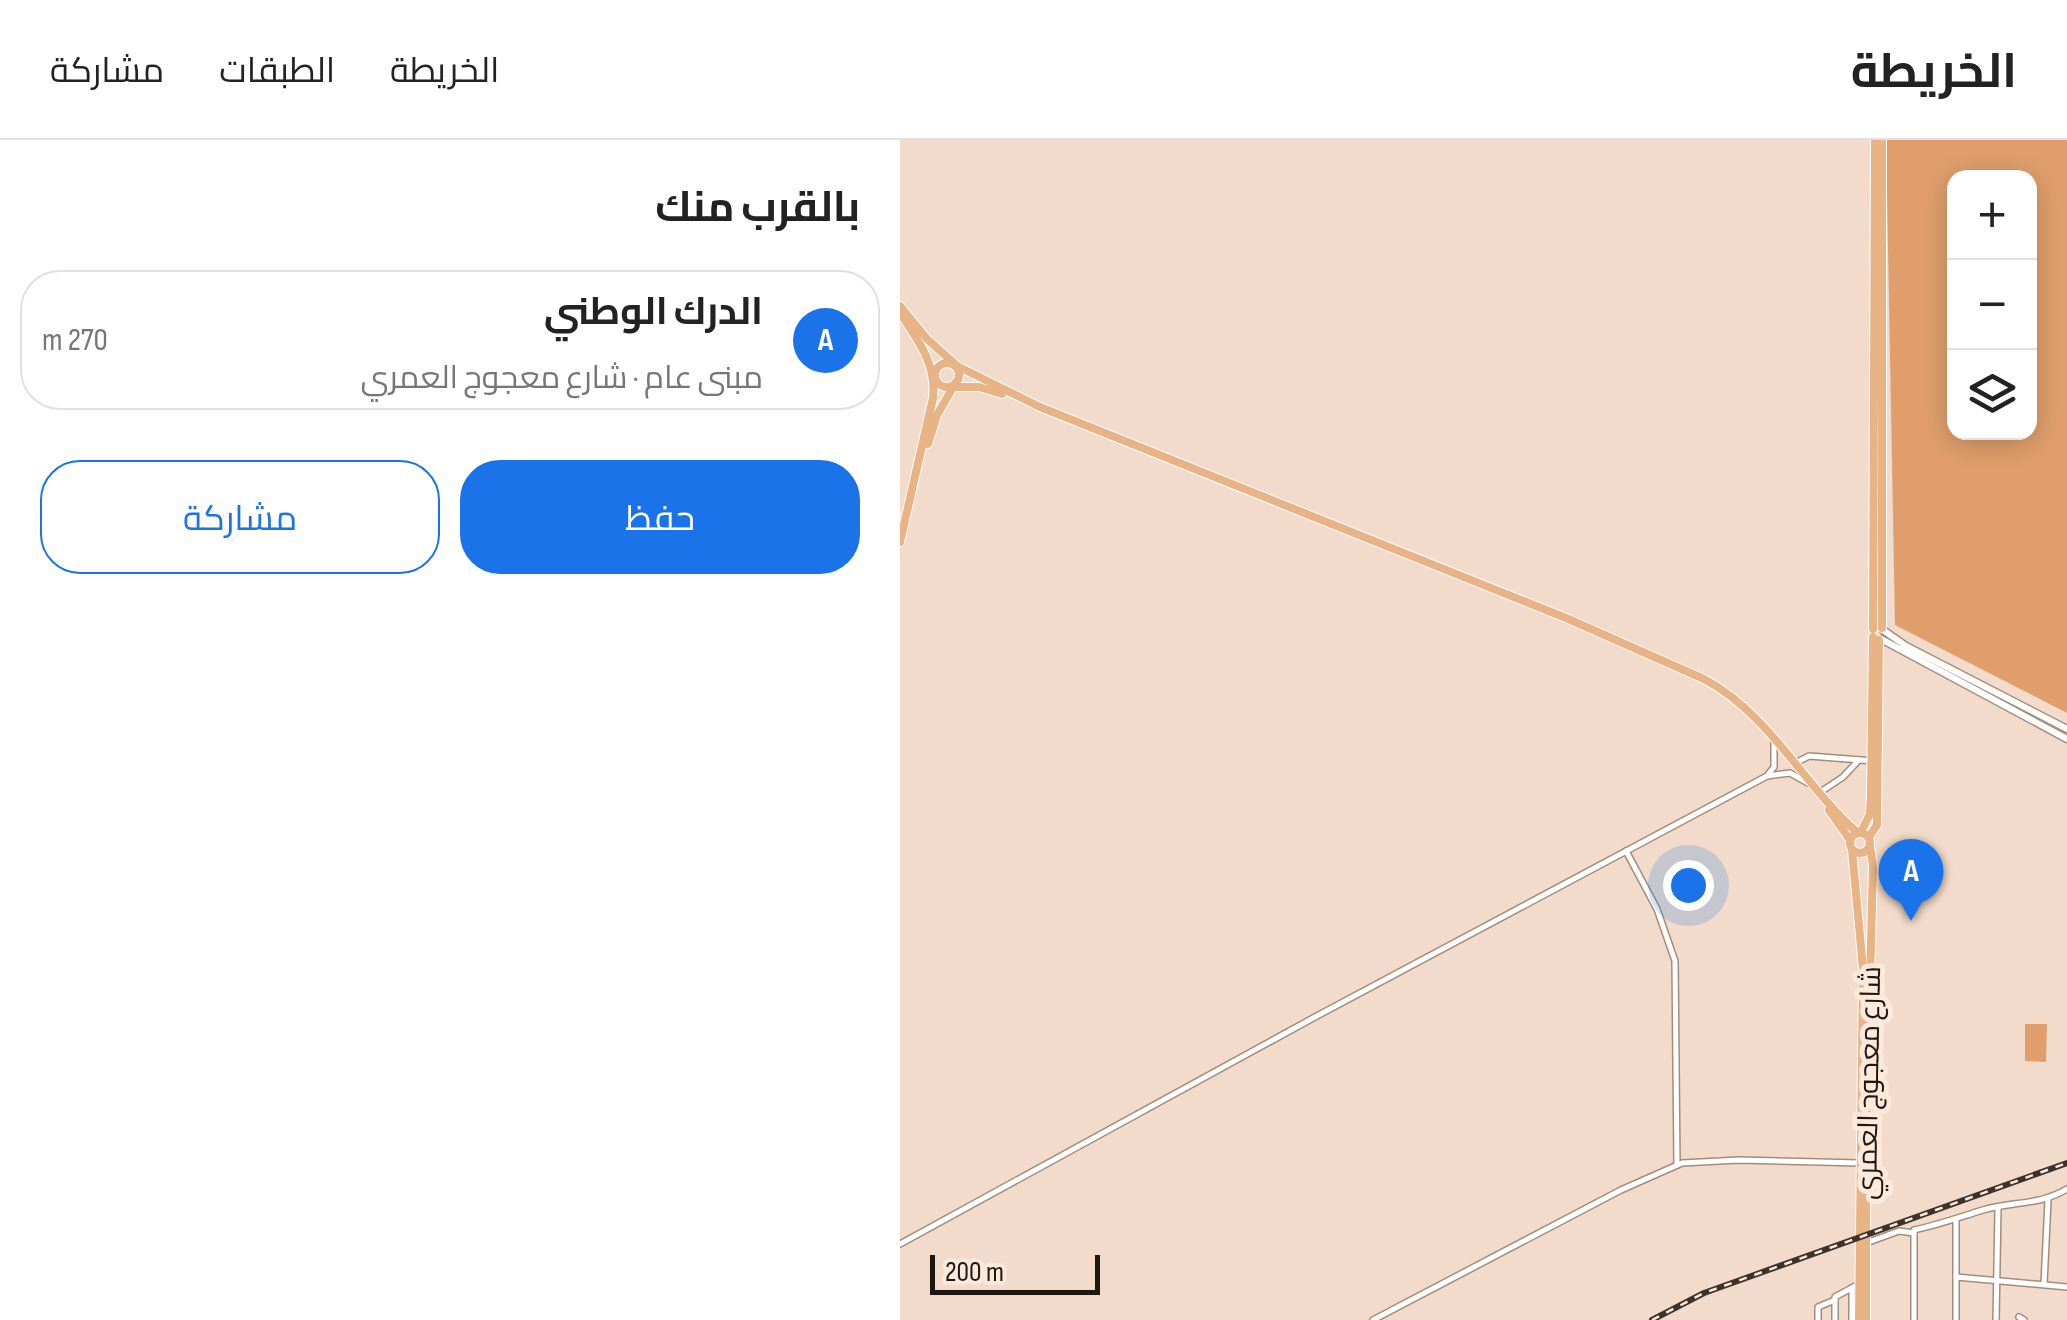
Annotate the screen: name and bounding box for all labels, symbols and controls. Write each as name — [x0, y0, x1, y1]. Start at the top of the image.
text: الخريطة — [1851, 44, 2017, 101]
text: مشاركة — [50, 50, 164, 93]
text: الطبقات — [219, 50, 335, 93]
text: الخريطة — [390, 50, 499, 93]
map controls — [1947, 170, 2037, 440]
button: + — [1947, 170, 2037, 260]
text: بالقرب منك — [655, 183, 860, 234]
button: − — [1947, 260, 2037, 350]
text: الدرك الوطني — [544, 290, 763, 335]
text: 270 m — [42, 321, 108, 360]
text: A — [818, 321, 833, 360]
button: layers — [1947, 350, 2037, 440]
text: مبنى عام · شارع معجوج العمري — [360, 359, 763, 398]
button: مشاركة — [40, 460, 440, 574]
button: حفظ — [460, 460, 860, 574]
pin: A — [1878, 838, 1944, 921]
your location — [1663, 860, 1714, 911]
street label: شارع معجوج العمري — [1851, 966, 1892, 1200]
scale bar — [930, 1250, 1100, 1294]
text: 200 m — [945, 1256, 1004, 1289]

